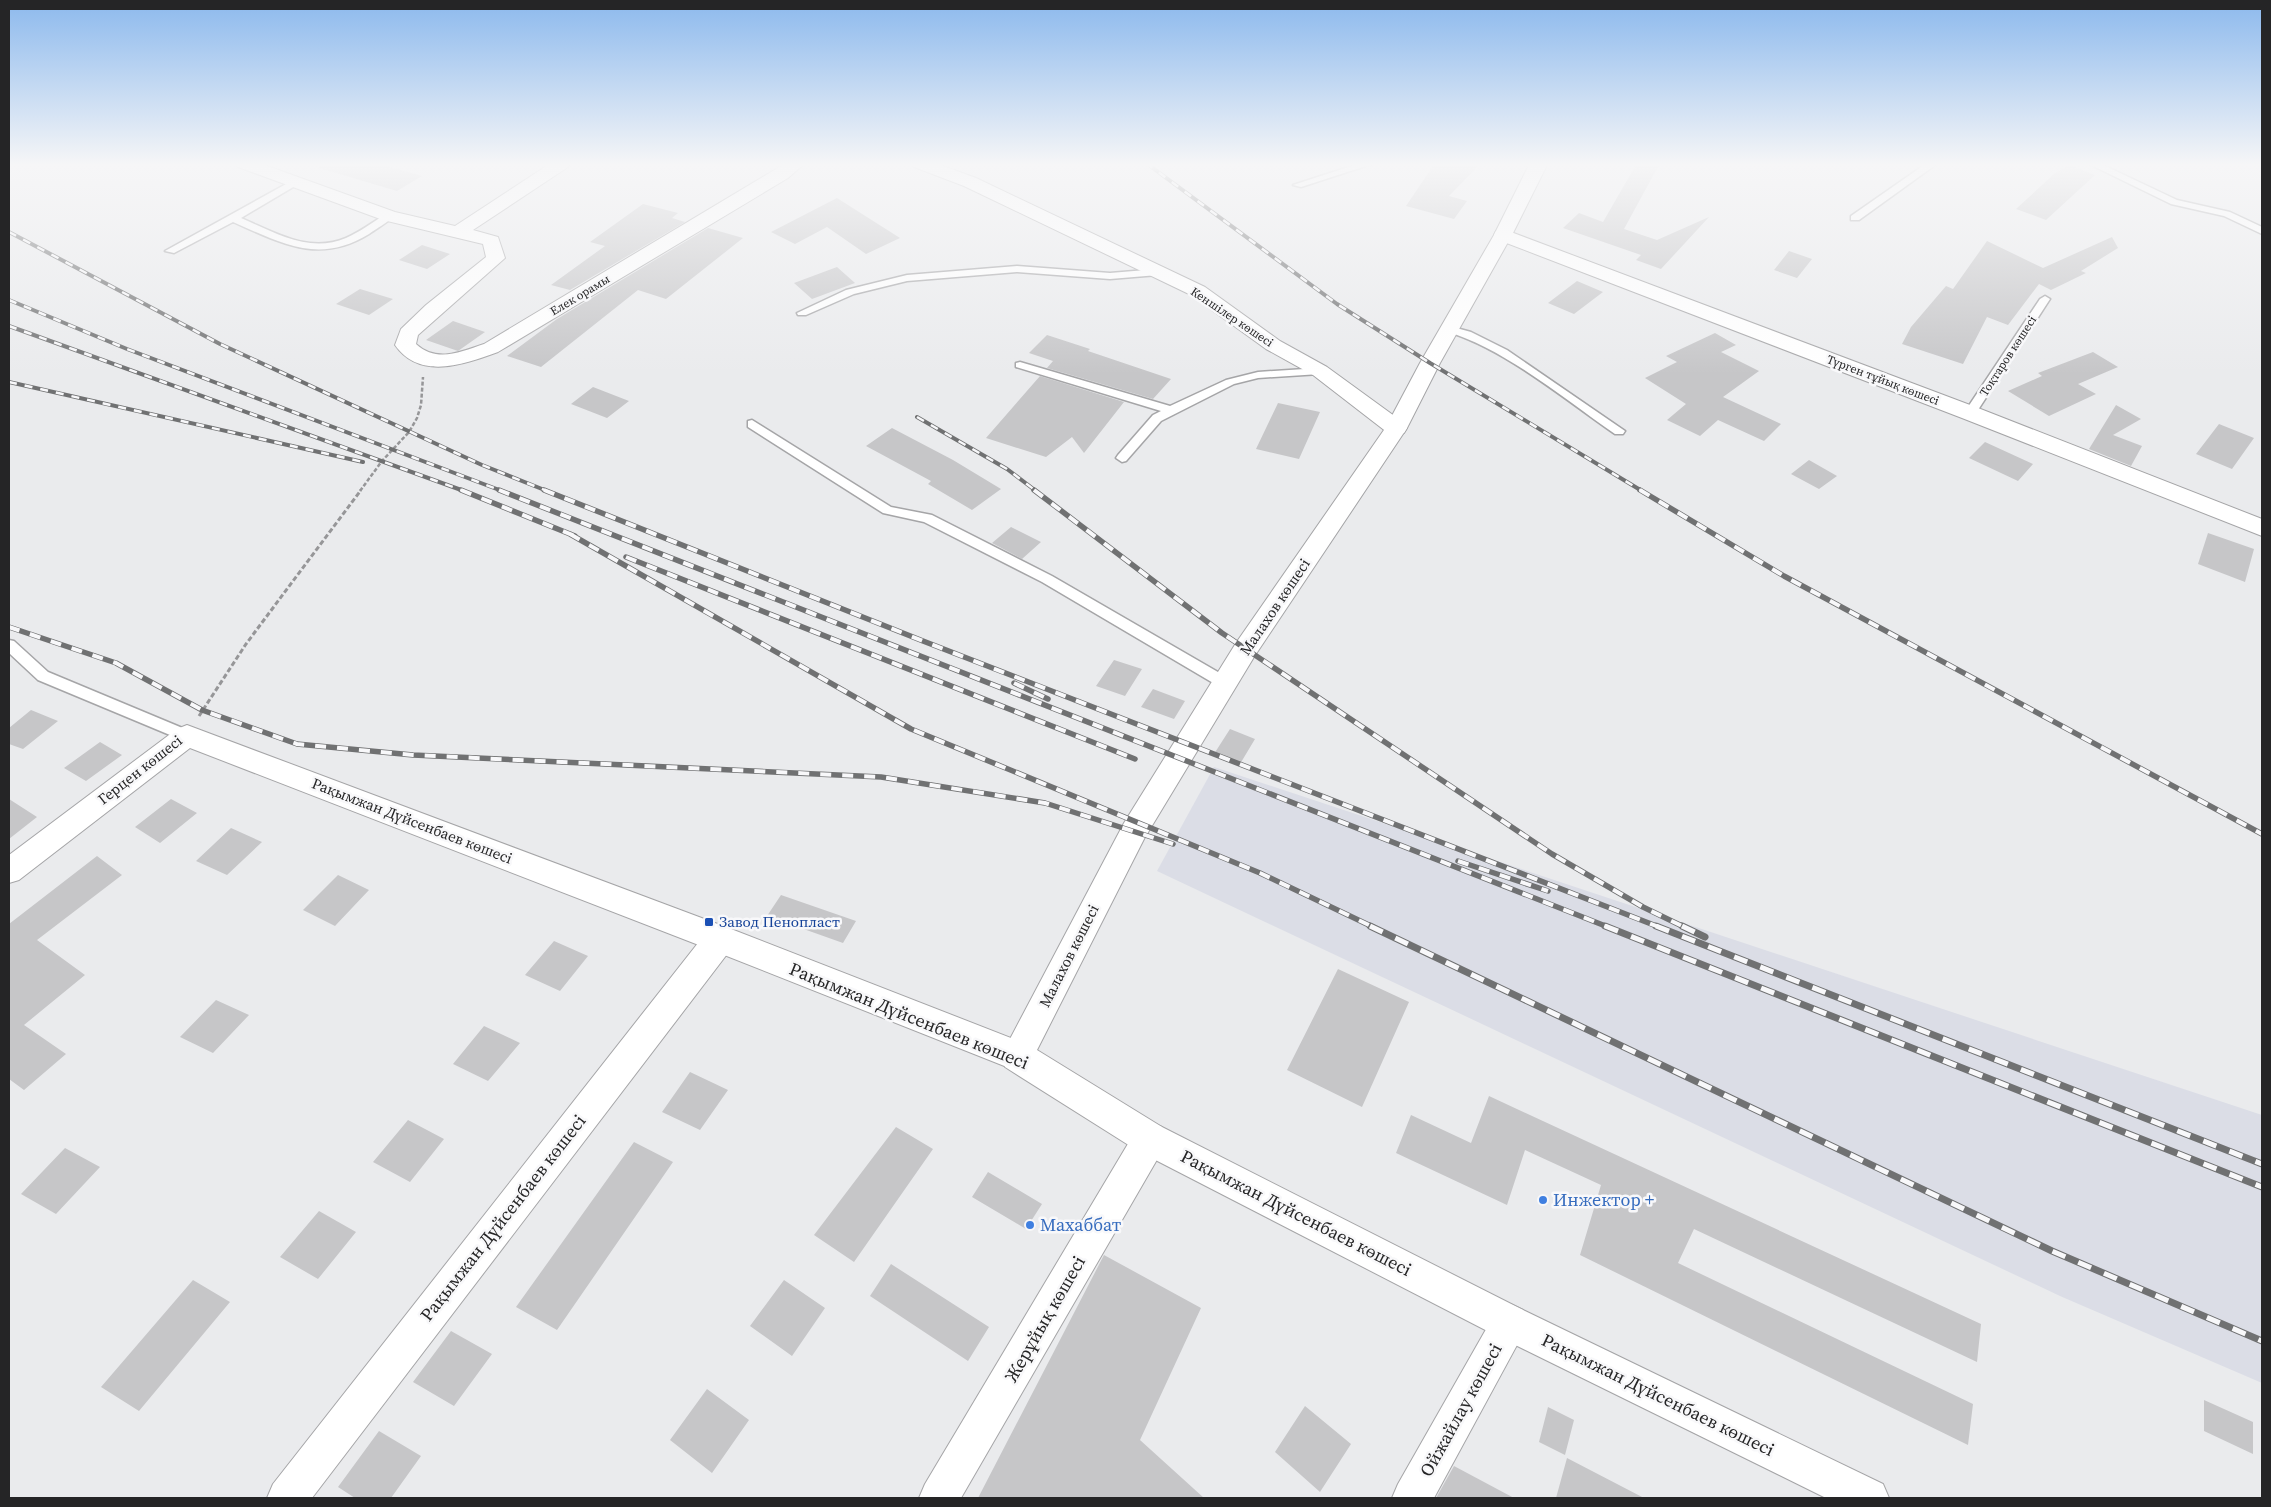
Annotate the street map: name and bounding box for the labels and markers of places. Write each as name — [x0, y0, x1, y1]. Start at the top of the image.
place label: Завод Пенопласт — [719, 911, 840, 932]
marker: Завод Пенопласт — [703, 916, 715, 928]
place label: Инжектор + — [1553, 1187, 1655, 1212]
marker: Инжектор + — [1537, 1194, 1549, 1206]
place label: Махаббат — [1040, 1212, 1122, 1237]
marker: Махаббат — [1024, 1219, 1036, 1231]

